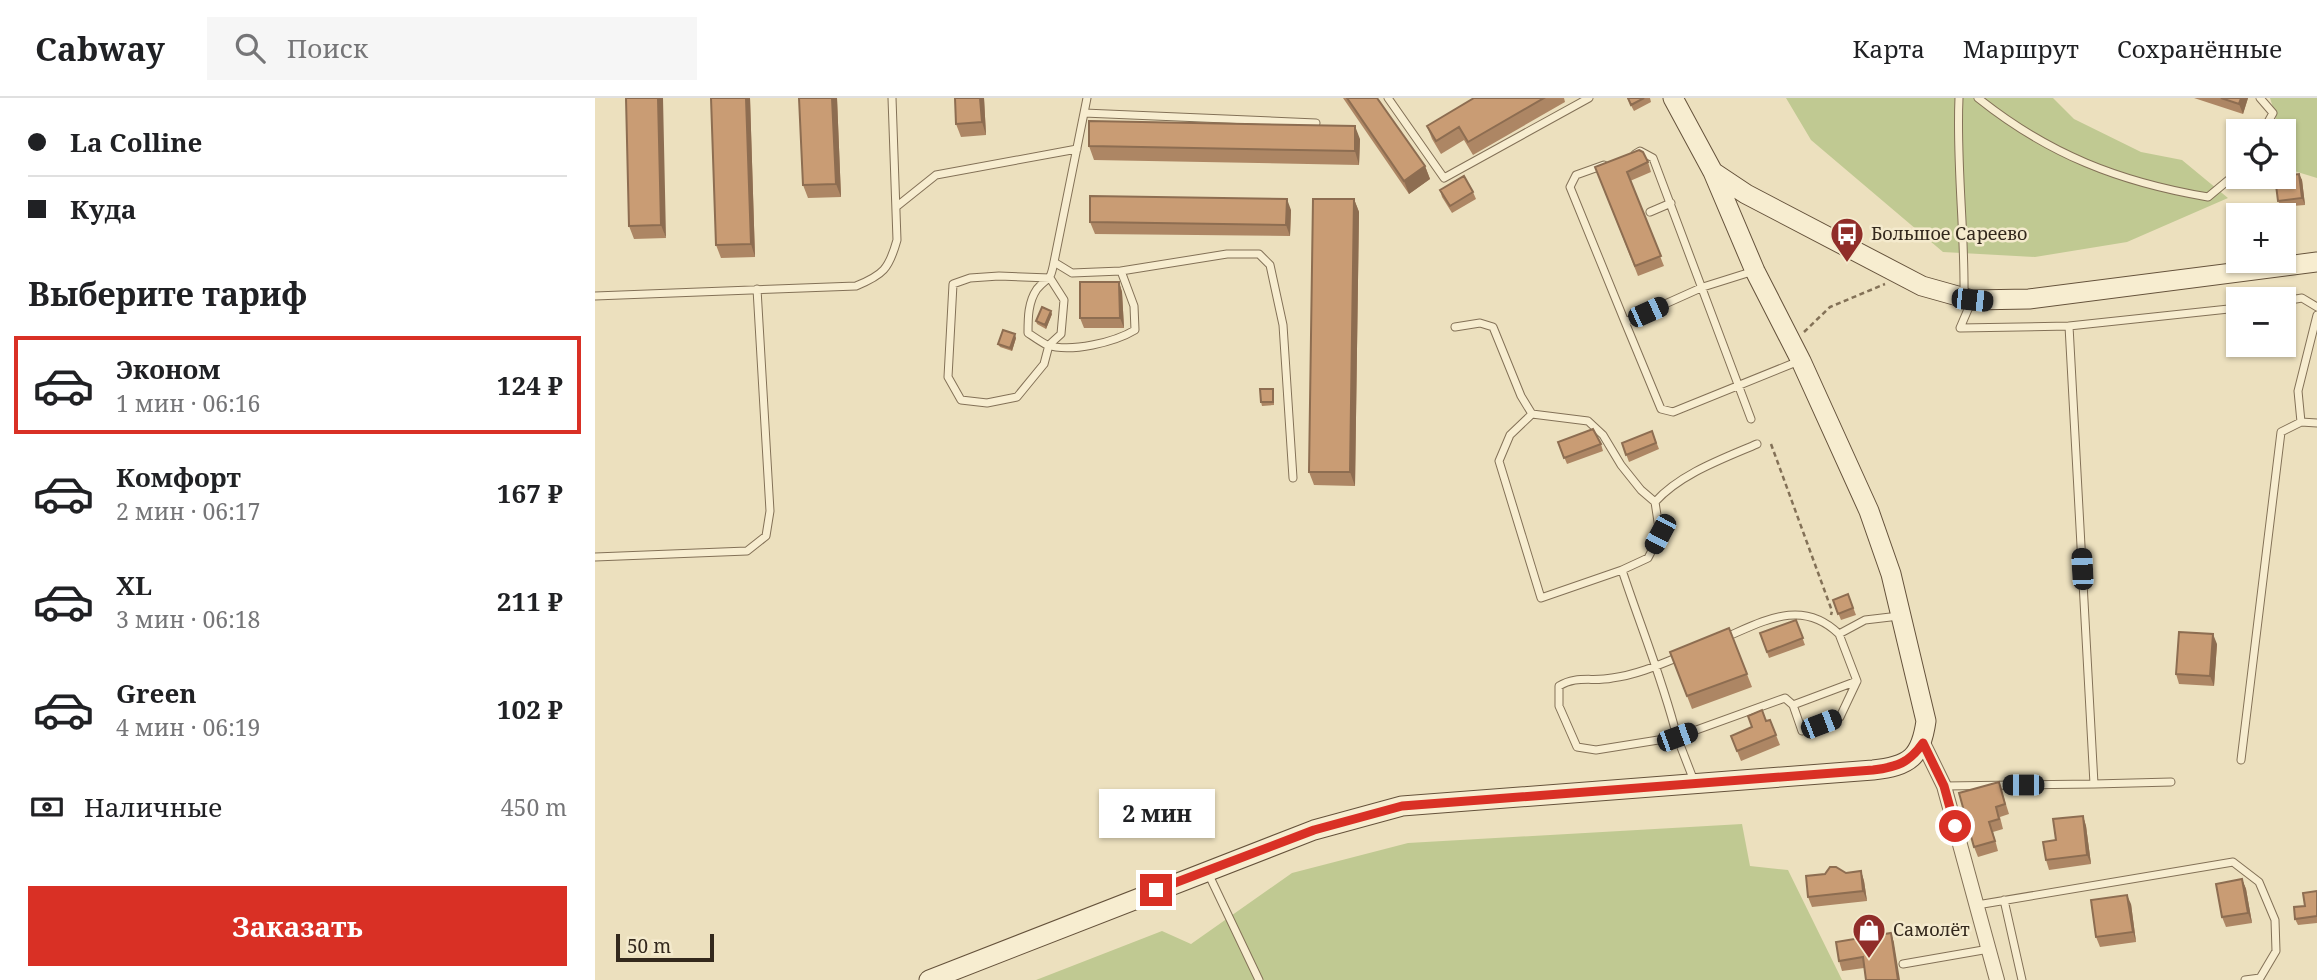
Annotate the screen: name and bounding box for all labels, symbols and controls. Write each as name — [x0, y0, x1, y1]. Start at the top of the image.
search box — [207, 17, 697, 80]
text: Cabway — [35, 26, 165, 71]
icon: search — [231, 29, 269, 67]
text: Поиск — [287, 30, 368, 66]
text: Карта — [1853, 32, 1925, 65]
text: Маршрут — [1963, 32, 2079, 65]
text: Сохранённые — [2117, 32, 2282, 65]
map controls — [2226, 119, 2296, 357]
button: locate — [2226, 119, 2296, 189]
text: La Colline — [70, 124, 202, 160]
text: Куда — [70, 191, 136, 227]
button: + — [2226, 203, 2296, 273]
bus stop icon: Большое Сареево — [1828, 215, 1866, 264]
place label: Большое Сареево — [1871, 221, 2027, 245]
text: Выберите тариф — [28, 272, 307, 315]
car — [1951, 287, 1994, 313]
button: − — [2226, 287, 2296, 357]
car — [1625, 294, 1672, 330]
text: Эконом — [116, 351, 220, 387]
icon: car — [32, 354, 95, 417]
text: 124 ₽ — [497, 367, 563, 403]
text: 1 мин · 06:16 — [116, 387, 260, 419]
text: Комфорт — [116, 459, 241, 495]
icon: car — [32, 462, 95, 525]
text: 167 ₽ — [497, 475, 563, 511]
text: 2 мин · 06:17 — [116, 495, 260, 527]
car — [1641, 511, 1680, 557]
car — [2071, 547, 2094, 591]
text: XL — [116, 567, 152, 603]
icon: car — [32, 570, 95, 633]
text: 211 ₽ — [497, 583, 563, 619]
text: 3 мин · 06:18 — [116, 603, 260, 635]
text: Green — [116, 675, 197, 711]
icon: car — [32, 678, 95, 741]
text: 102 ₽ — [497, 691, 563, 727]
car — [1798, 707, 1845, 741]
text: 4 мин · 06:19 — [116, 711, 260, 743]
car — [1654, 720, 1701, 754]
car — [2003, 775, 2045, 796]
icon: cash — [28, 788, 66, 826]
callout: 2 мин — [1098, 788, 1214, 838]
text: Наличные — [84, 789, 222, 825]
text: 450 m — [501, 791, 567, 823]
text: 2 мин — [1122, 797, 1192, 829]
route start — [1939, 810, 1971, 842]
route end — [1140, 874, 1172, 906]
button: Заказать — [28, 886, 567, 966]
shop icon: Самолёт — [1850, 911, 1888, 960]
place label: Самолёт — [1893, 917, 1970, 941]
scale bar — [616, 931, 714, 963]
text: 50 m — [627, 933, 671, 959]

